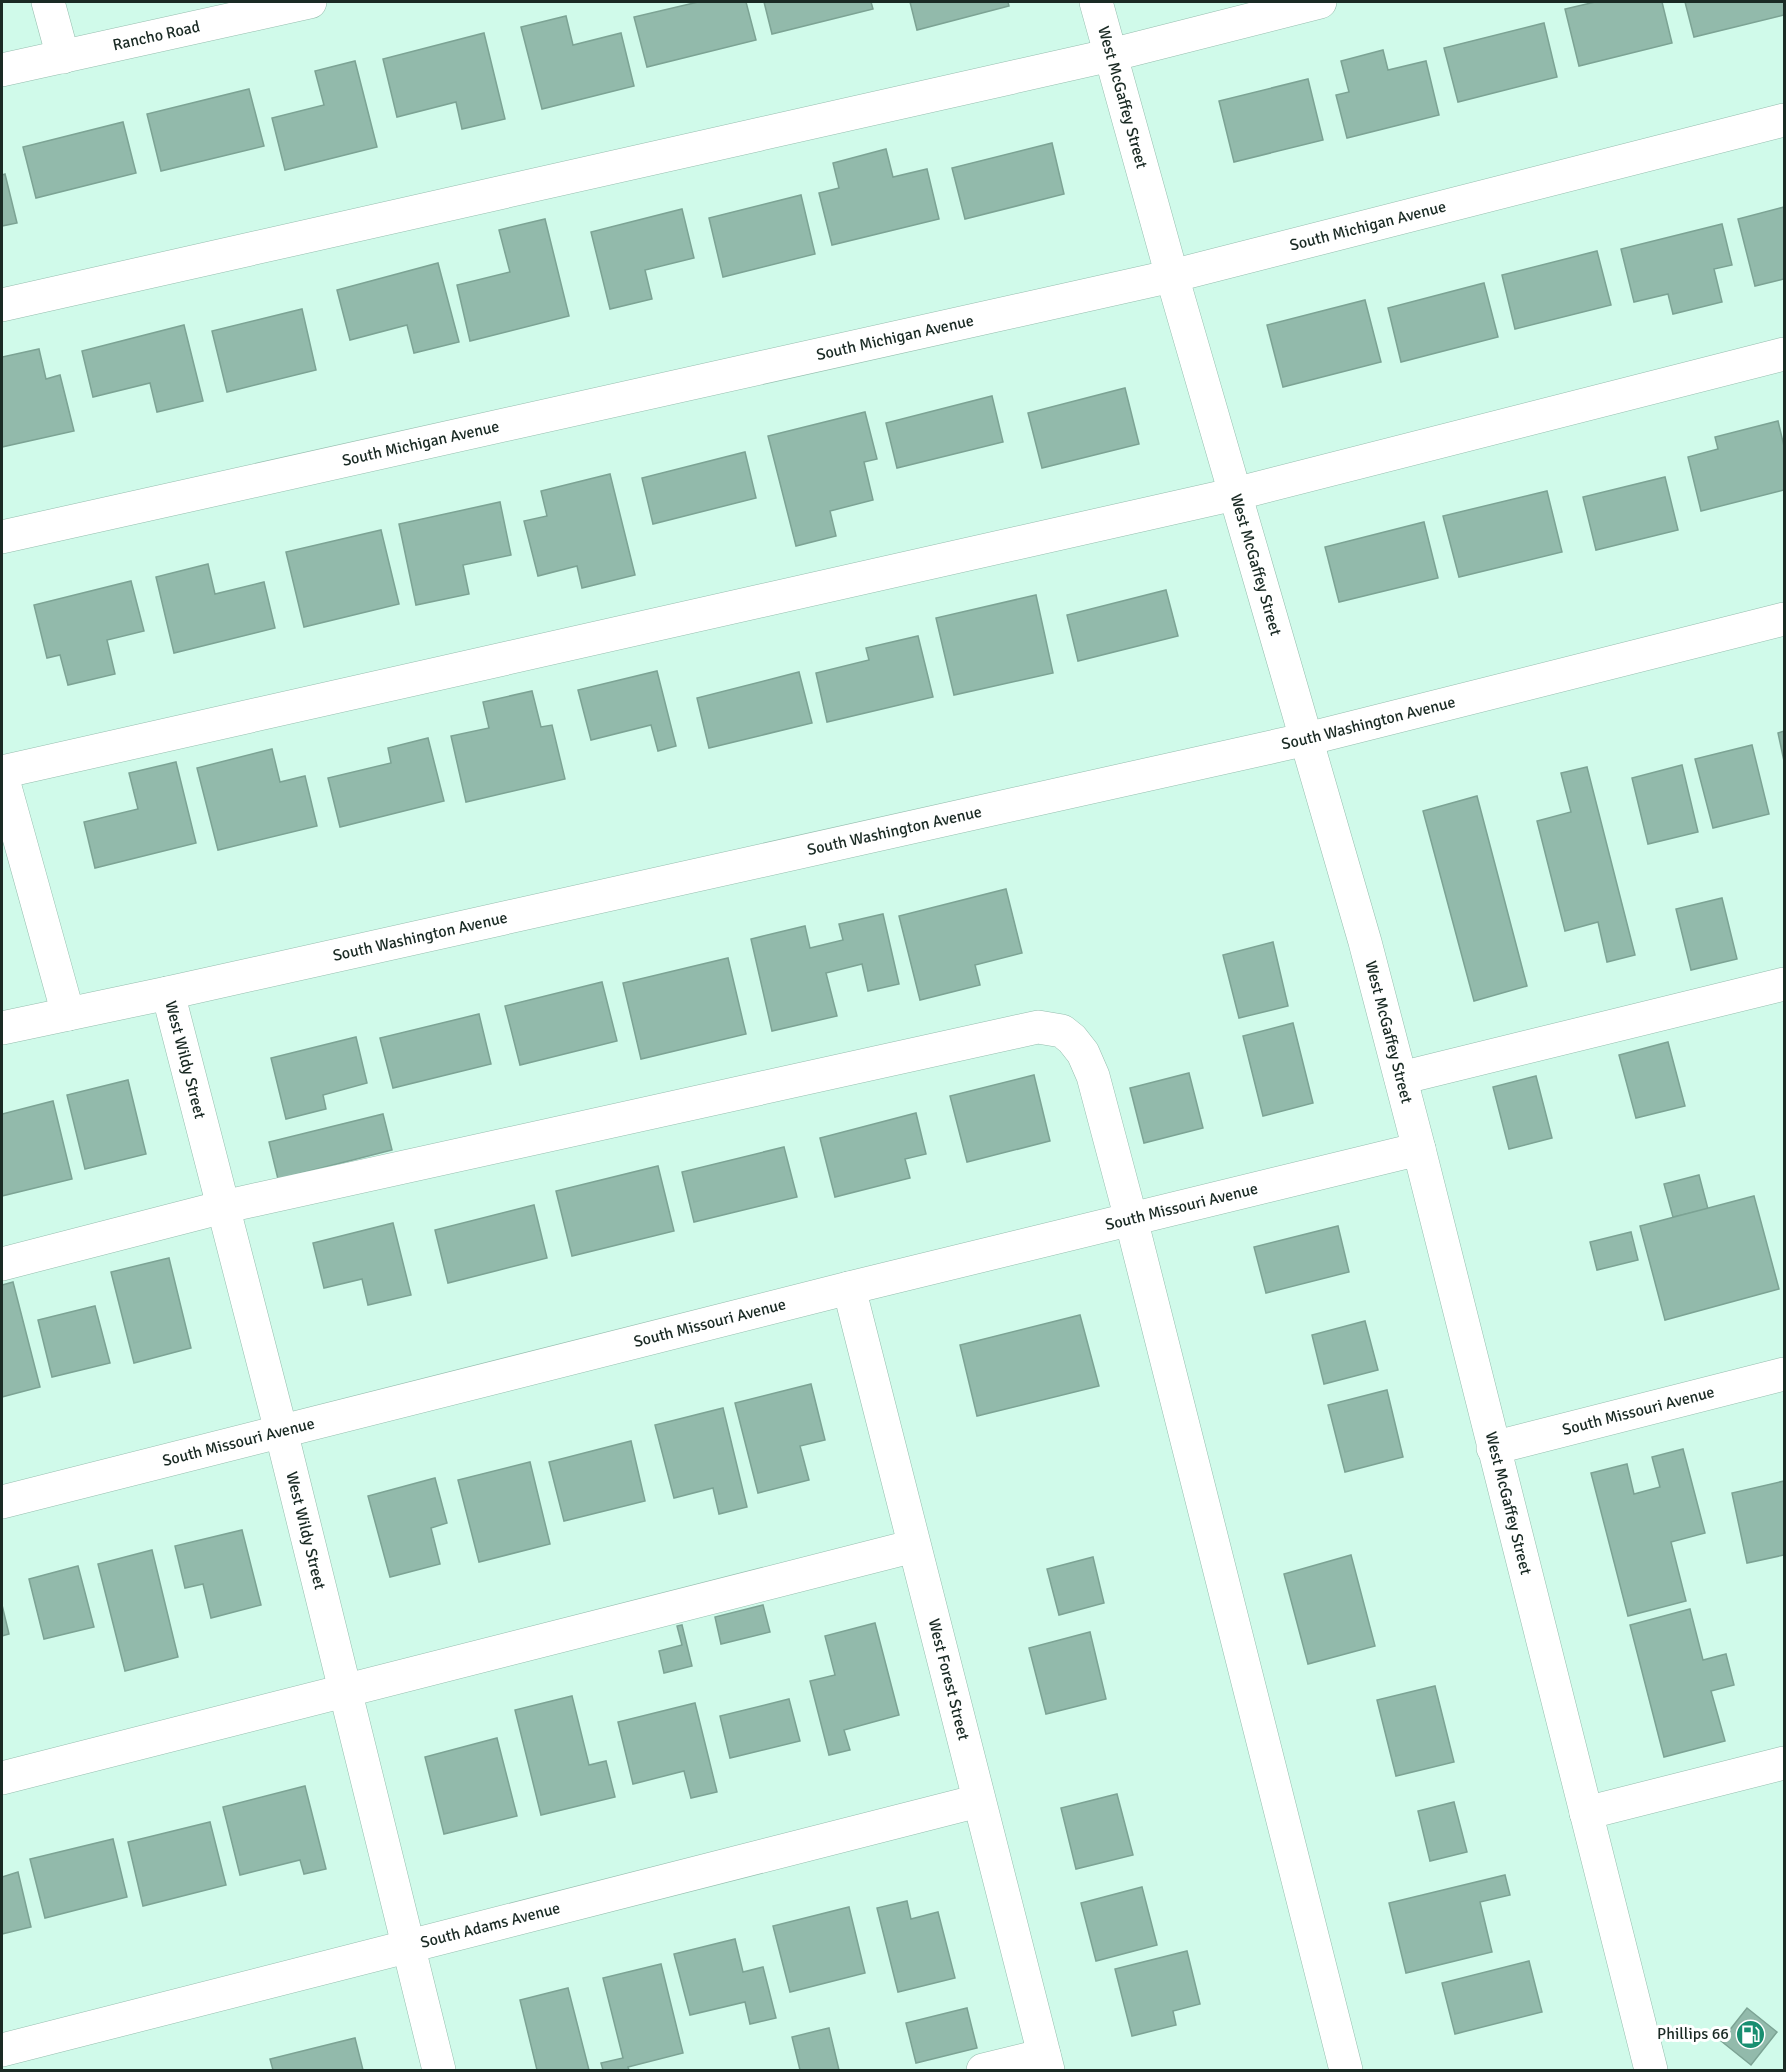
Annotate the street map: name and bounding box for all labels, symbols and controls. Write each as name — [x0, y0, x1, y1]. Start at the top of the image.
street label: Rancho Road — [111, 17, 202, 55]
street label: West McGaffey Street — [1093, 24, 1152, 171]
street label: South Michigan Avenue — [1288, 197, 1448, 256]
street label: South Michigan Avenue — [814, 311, 976, 365]
street label: South Michigan Avenue — [340, 416, 501, 471]
street label: West McGaffey Street — [1226, 492, 1286, 638]
street label: South Washington Avenue — [1280, 692, 1457, 754]
street label: South Washington Avenue — [805, 802, 984, 860]
street label: South Washington Avenue — [331, 908, 509, 966]
street label: West McGaffey Street — [1360, 959, 1417, 1106]
street label: West Wildy Street — [160, 999, 210, 1121]
street label: South Missouri Avenue — [1103, 1179, 1260, 1235]
street label: South Missouri Avenue — [632, 1294, 788, 1352]
street label: South Missouri Avenue — [1560, 1382, 1717, 1440]
street label: South Missouri Avenue — [160, 1413, 317, 1471]
street label: West McGaffey Street — [1481, 1430, 1536, 1577]
street label: West Wildy Street — [281, 1470, 330, 1592]
street label: West Forest Street — [924, 1617, 974, 1743]
street label: South Adams Avenue — [418, 1898, 562, 1953]
fuel station icon: Phillips 66 — [1734, 2018, 1766, 2050]
place label: Phillips 66 — [1657, 2024, 1729, 2044]

